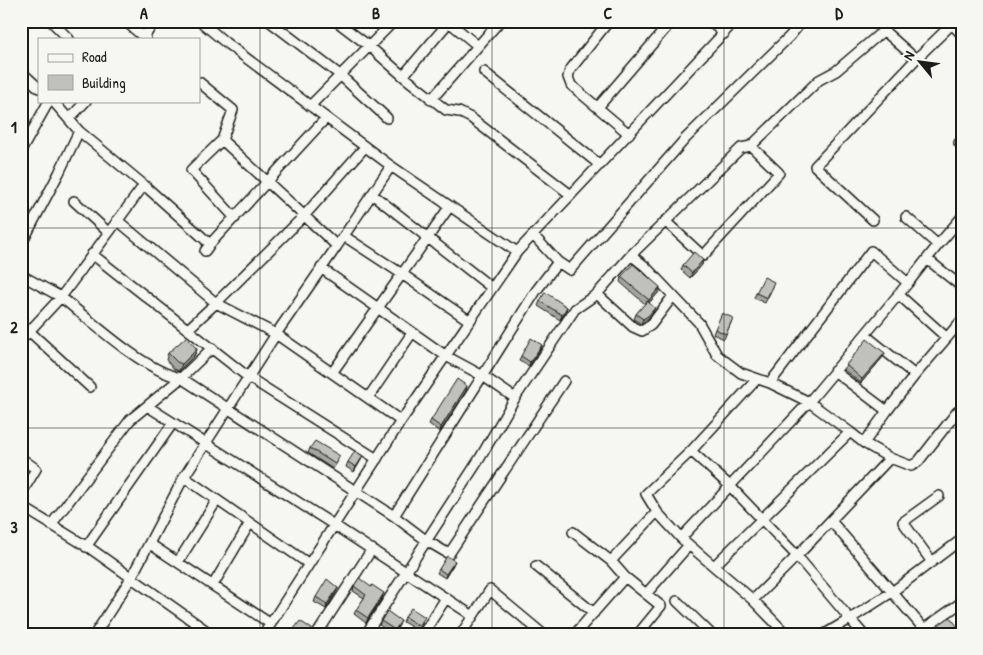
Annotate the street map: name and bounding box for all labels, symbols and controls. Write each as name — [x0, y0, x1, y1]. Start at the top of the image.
text: A — [140, 2, 148, 24]
text: B — [372, 2, 380, 24]
text: C — [604, 2, 613, 24]
text: D — [835, 2, 843, 24]
legend — [38, 38, 200, 102]
north arrow — [896, 38, 946, 88]
text: Road — [82, 46, 107, 67]
text: N — [898, 47, 919, 63]
text: Building — [82, 72, 126, 93]
text: 1 — [11, 116, 17, 138]
text: 2 — [10, 316, 18, 338]
text: 3 — [10, 516, 18, 538]

